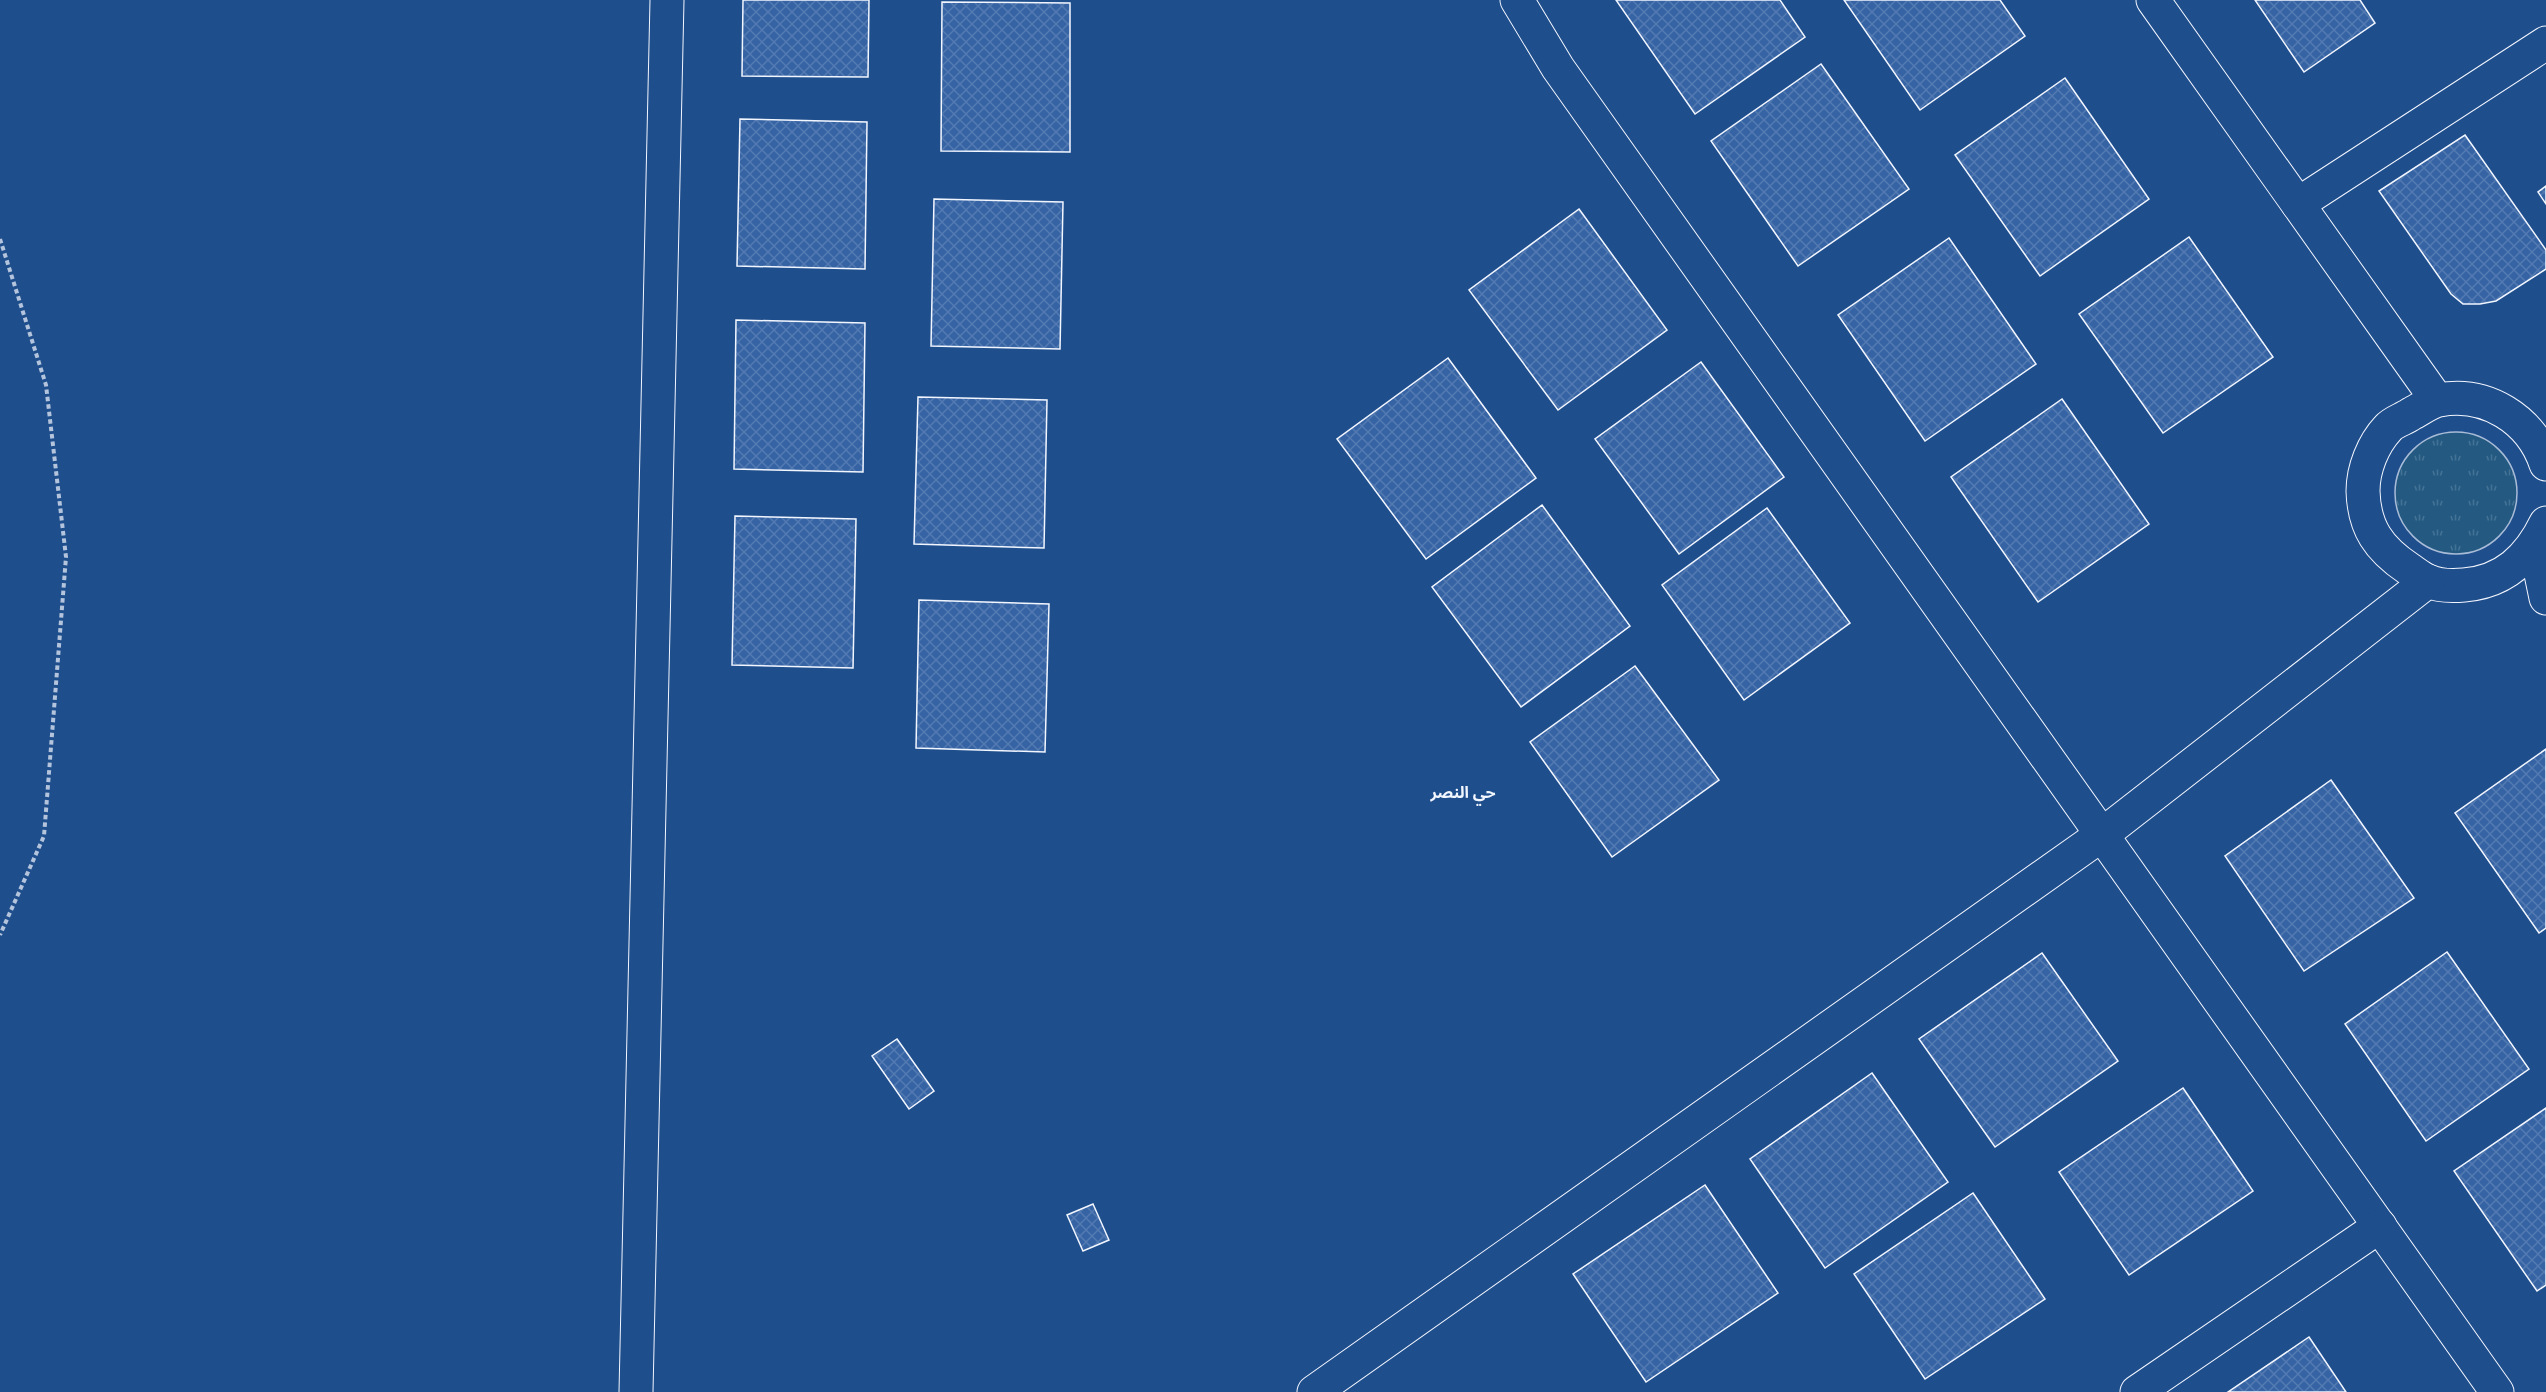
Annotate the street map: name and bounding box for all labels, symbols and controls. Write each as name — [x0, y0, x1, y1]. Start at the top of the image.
district label: حي النصر — [1429, 783, 1496, 806]

